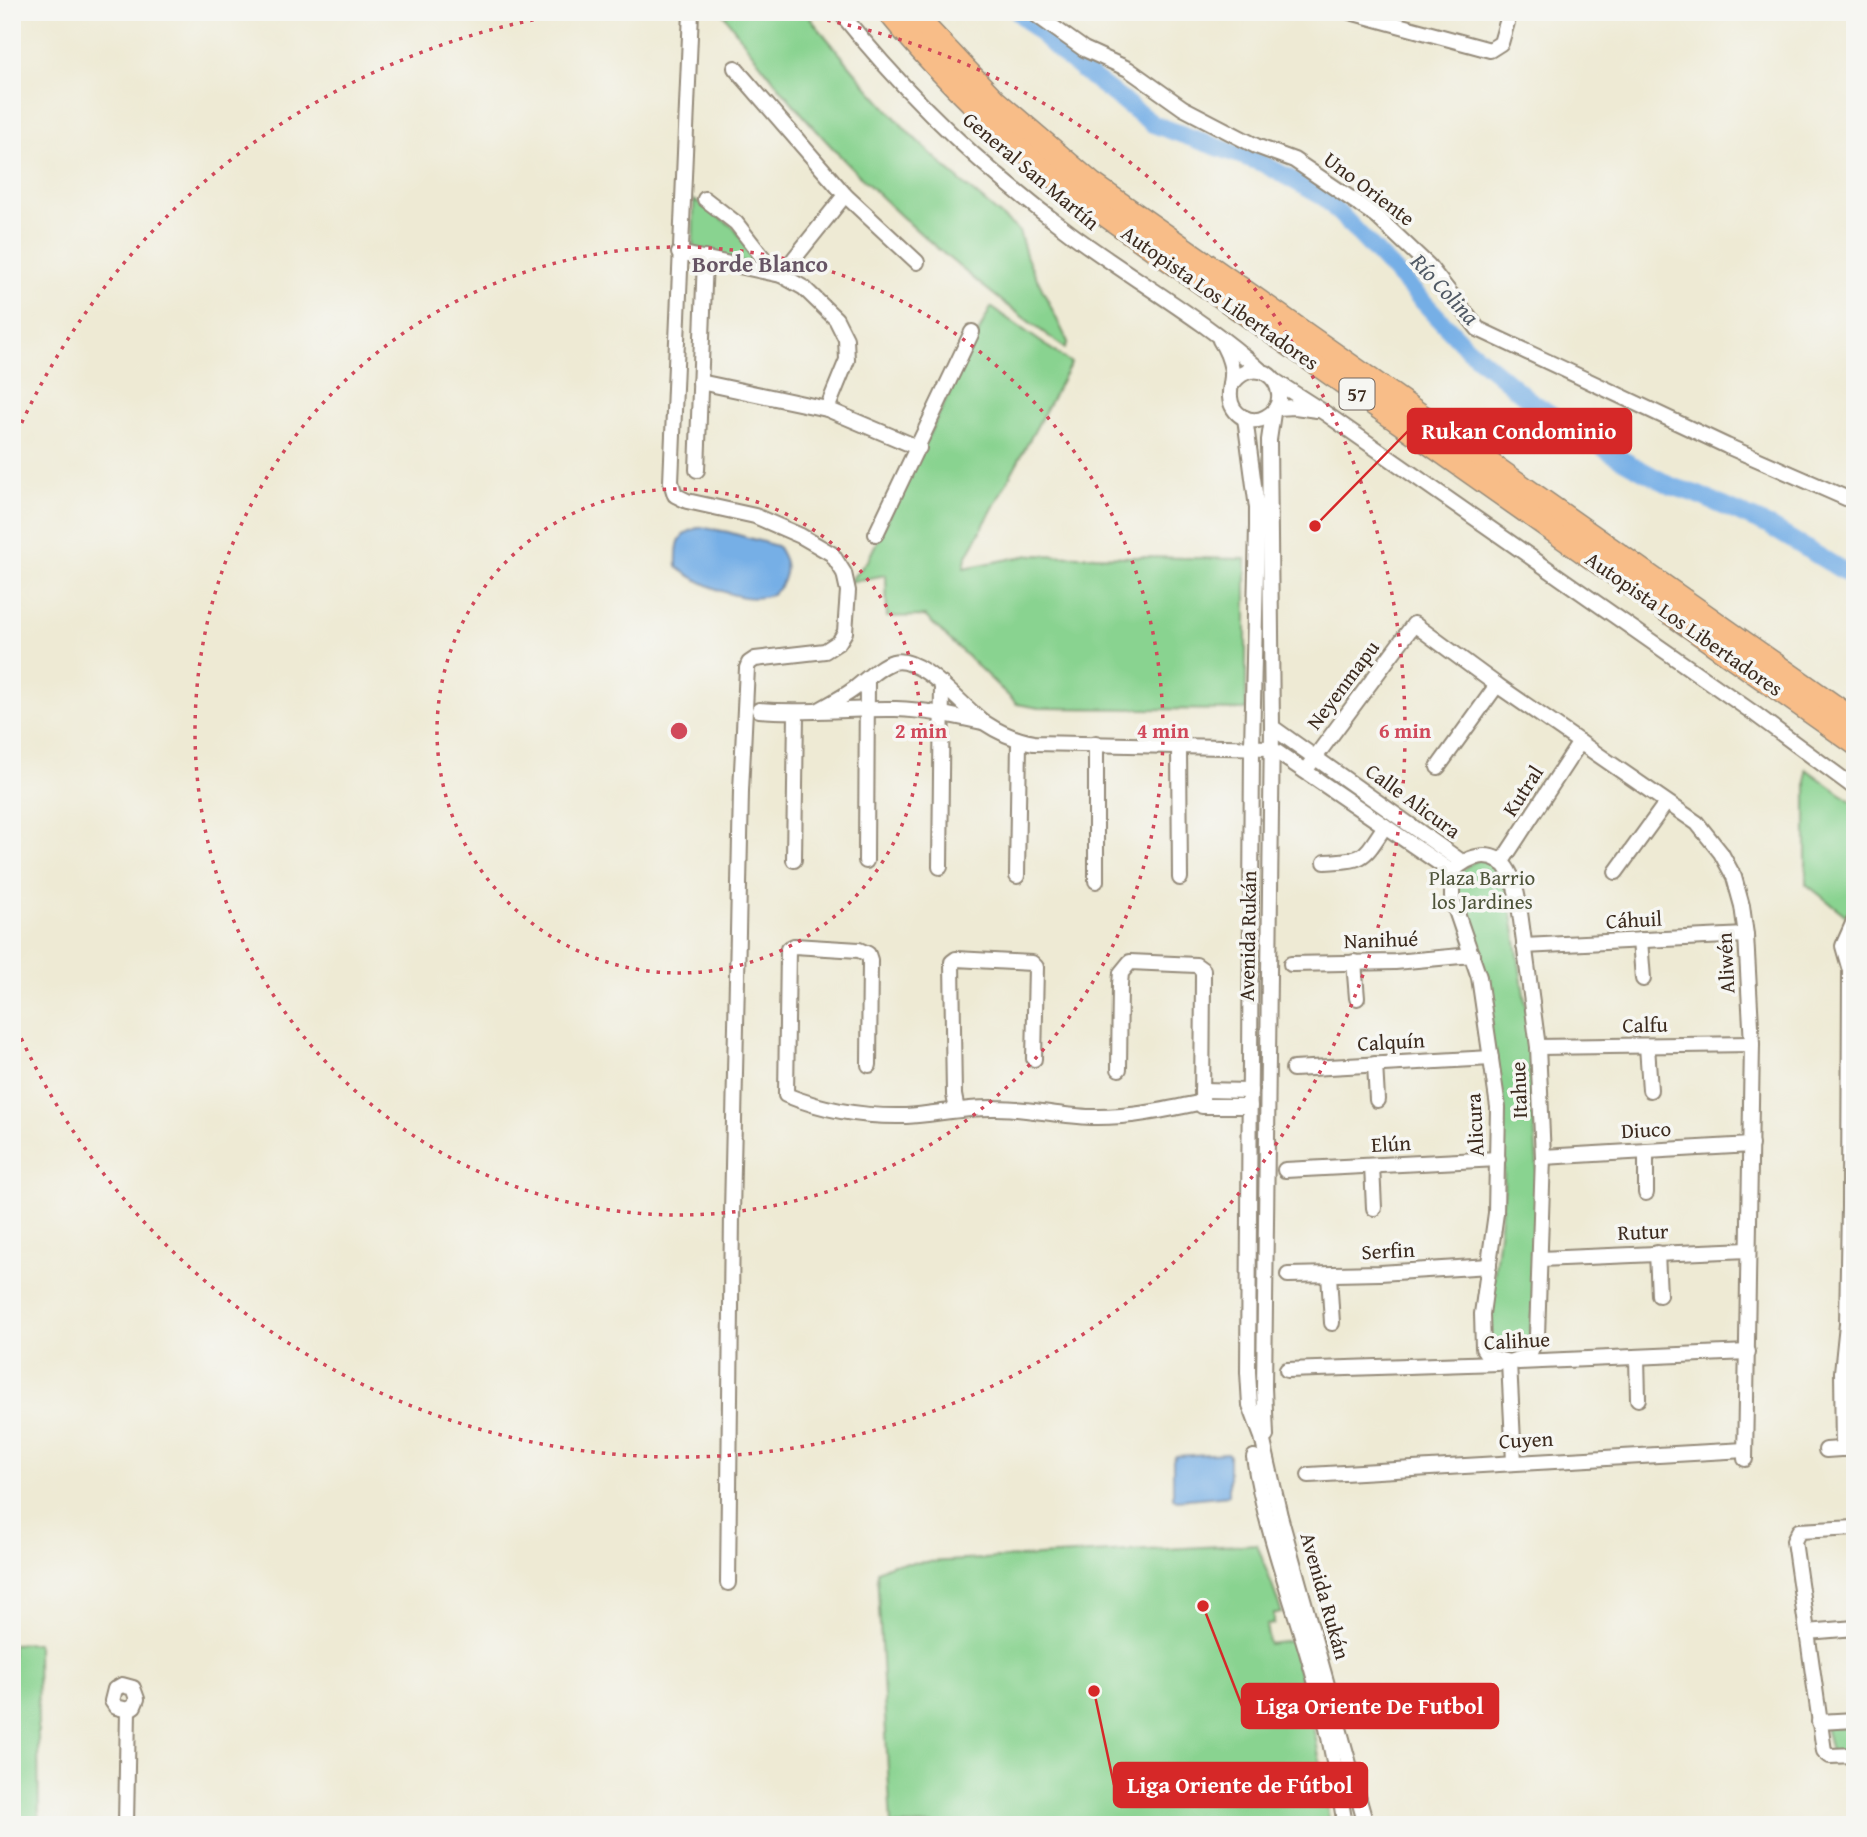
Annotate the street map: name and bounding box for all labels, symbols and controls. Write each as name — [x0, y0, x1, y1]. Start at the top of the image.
street label: General San Martín — [956, 104, 1107, 237]
street label: Uno Oriente — [1317, 144, 1422, 233]
street label: Autopista Los Libertadores — [1115, 218, 1325, 378]
water label: Río Colina — [1403, 245, 1488, 332]
district label: Borde Blanco — [692, 247, 828, 280]
road number: 57 — [1340, 378, 1374, 410]
callout: Rukan Condominio — [1408, 409, 1631, 453]
text: Rukan Condominio — [1421, 414, 1617, 447]
street label: Autopista Los Libertadores — [1579, 544, 1789, 704]
street label: Neyenmapu — [1299, 633, 1387, 736]
text: 2 min — [895, 715, 948, 746]
text: 4 min — [1137, 715, 1190, 746]
text: 6 min — [1379, 715, 1432, 746]
centre of rings — [667, 719, 691, 743]
street label: Calle Alicura — [1359, 755, 1467, 846]
street label: Kutral — [1494, 759, 1551, 822]
park label: Plaza Barrio los Jardines — [1429, 862, 1535, 917]
street label: Avenida Rukán — [1231, 870, 1264, 1002]
street label: Cáhuil — [1605, 903, 1663, 936]
street label: Nanihué — [1343, 923, 1419, 956]
street label: Aliwén — [1708, 932, 1743, 994]
street label: Calfu — [1622, 1009, 1669, 1040]
street label: Calquín — [1357, 1024, 1426, 1059]
street label: Itahue — [1502, 1061, 1535, 1119]
street label: Alicura — [1457, 1092, 1492, 1158]
street label: Diuco — [1620, 1113, 1672, 1146]
street label: Elún — [1370, 1127, 1412, 1160]
street label: Rutur — [1617, 1215, 1669, 1248]
street label: Serfin — [1361, 1234, 1416, 1267]
street label: Calihue — [1483, 1323, 1551, 1358]
street label: Cuyen — [1498, 1423, 1554, 1456]
street label: Avenida Rukán — [1293, 1529, 1358, 1663]
callout: Liga Oriente De Futbol — [1242, 1684, 1498, 1728]
text: Liga Oriente De Futbol — [1256, 1689, 1484, 1722]
callout: Liga Oriente de Fútbol — [1114, 1763, 1367, 1807]
text: Liga Oriente de Fútbol — [1127, 1768, 1353, 1801]

